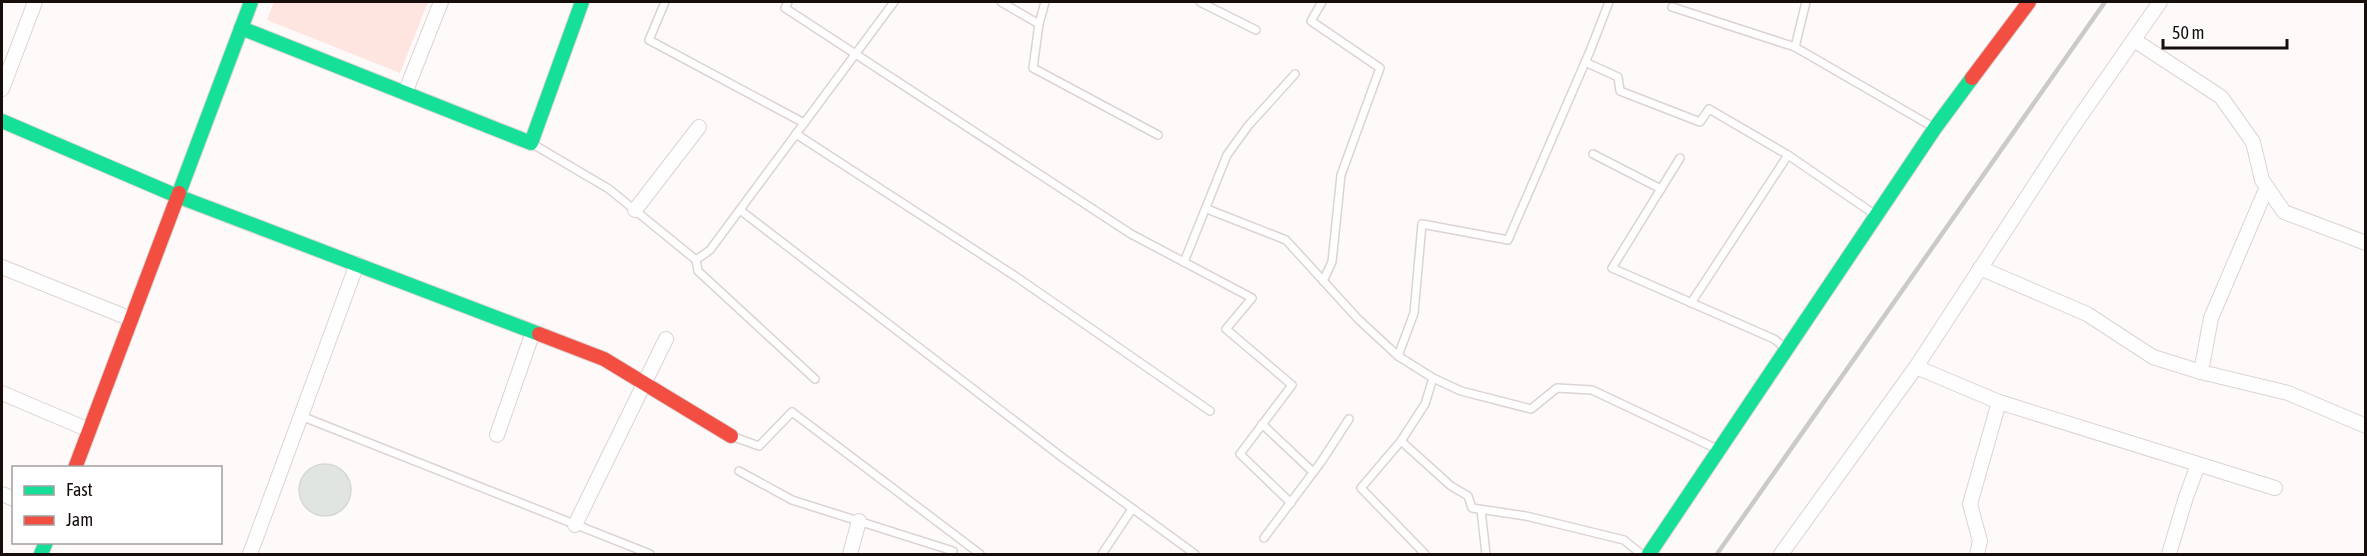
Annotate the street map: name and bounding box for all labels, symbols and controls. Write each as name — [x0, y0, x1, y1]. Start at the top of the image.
scale bar — [2163, 12, 2288, 50]
text: 50 m — [2172, 22, 2204, 43]
legend — [12, 466, 222, 544]
text: Fast — [66, 479, 93, 500]
text: Jam — [66, 509, 93, 530]

